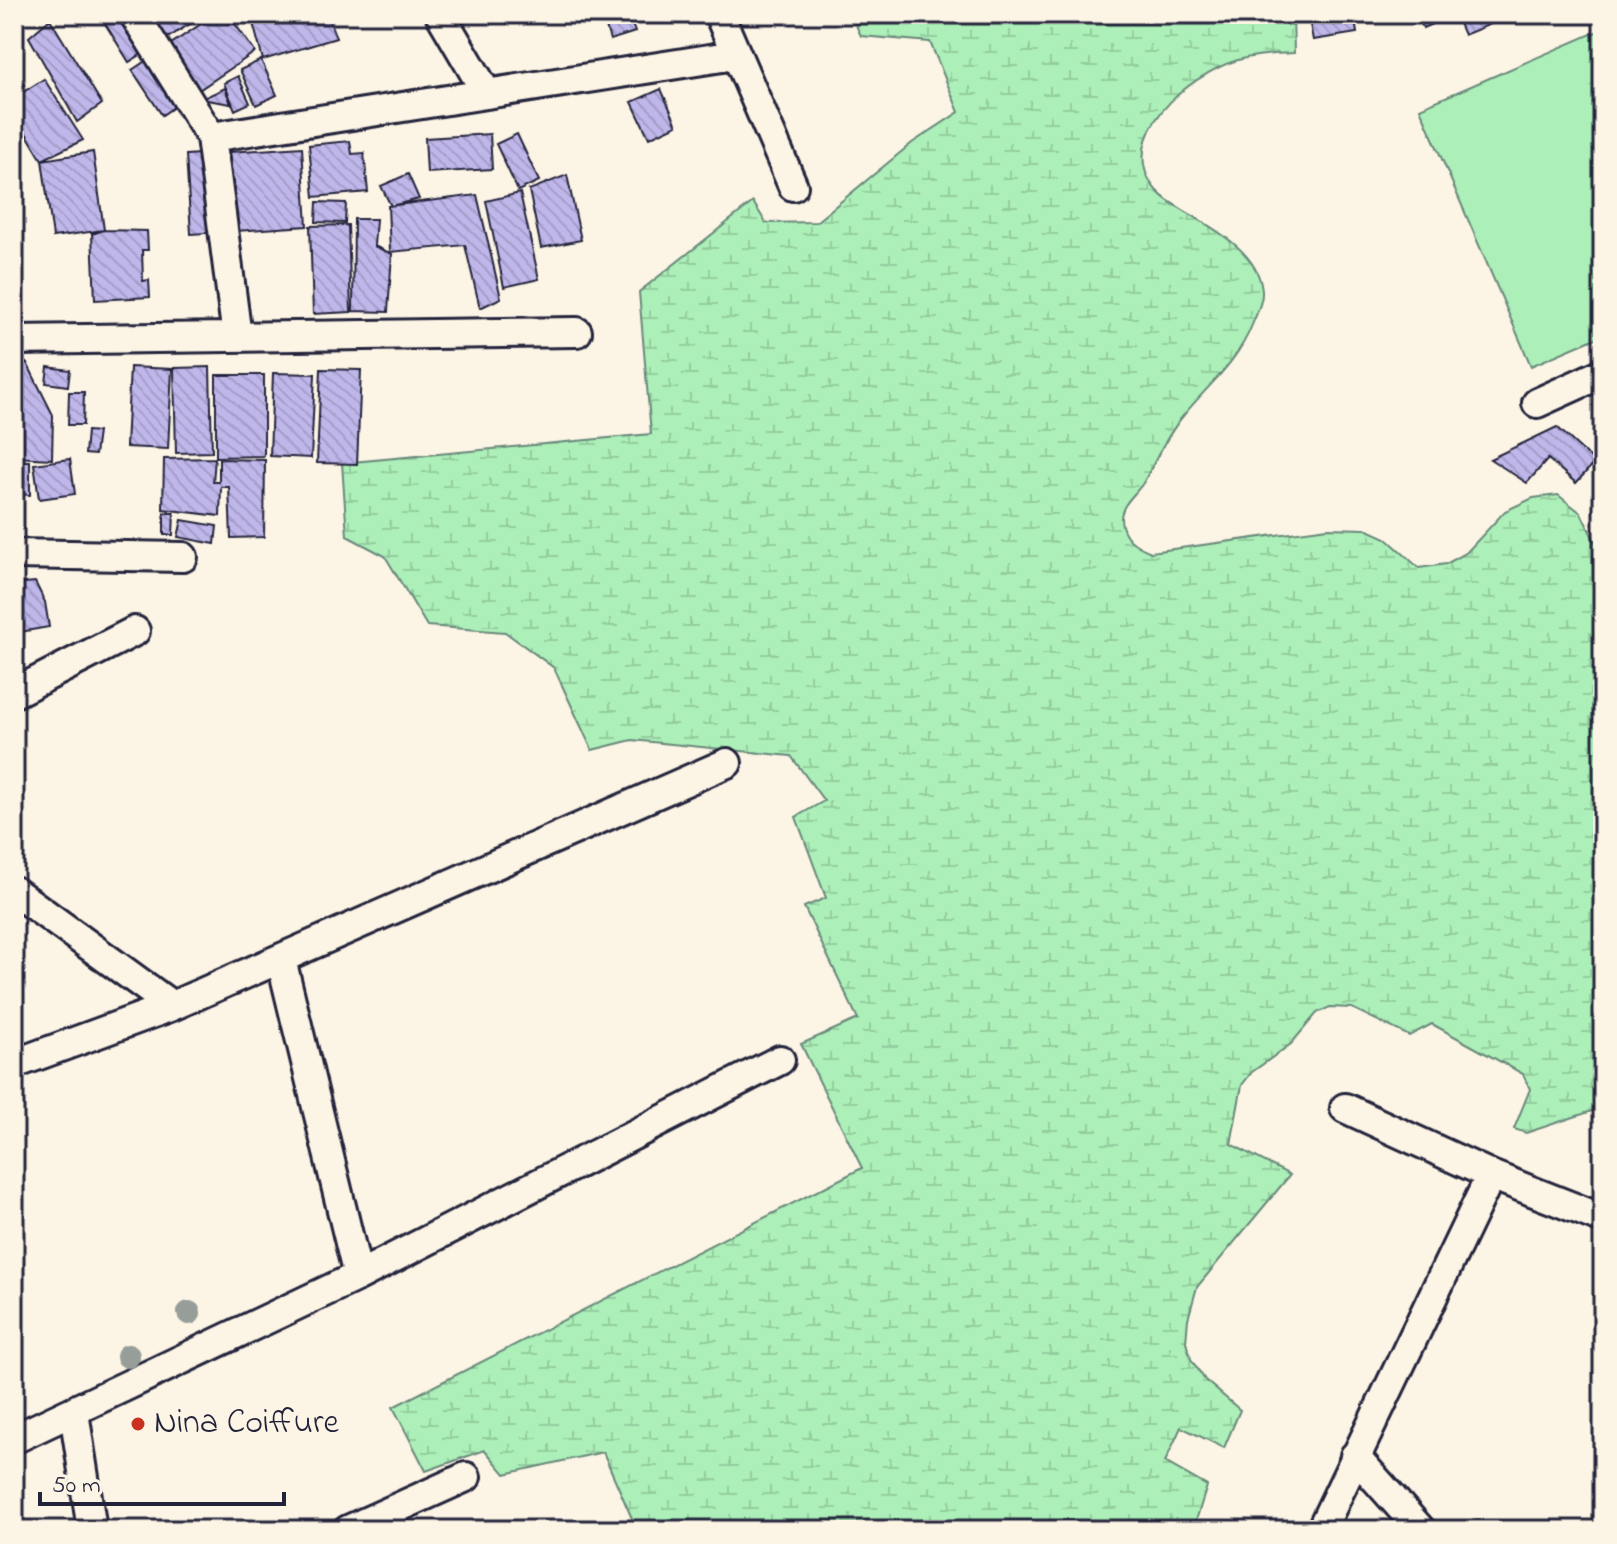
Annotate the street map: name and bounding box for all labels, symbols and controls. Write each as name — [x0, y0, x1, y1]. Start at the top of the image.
place label: Nina Coiffure — [154, 1399, 339, 1449]
marker: Nina Coiffure — [129, 1415, 147, 1433]
scale bar — [40, 1456, 284, 1506]
text: 50 m — [52, 1469, 101, 1504]

